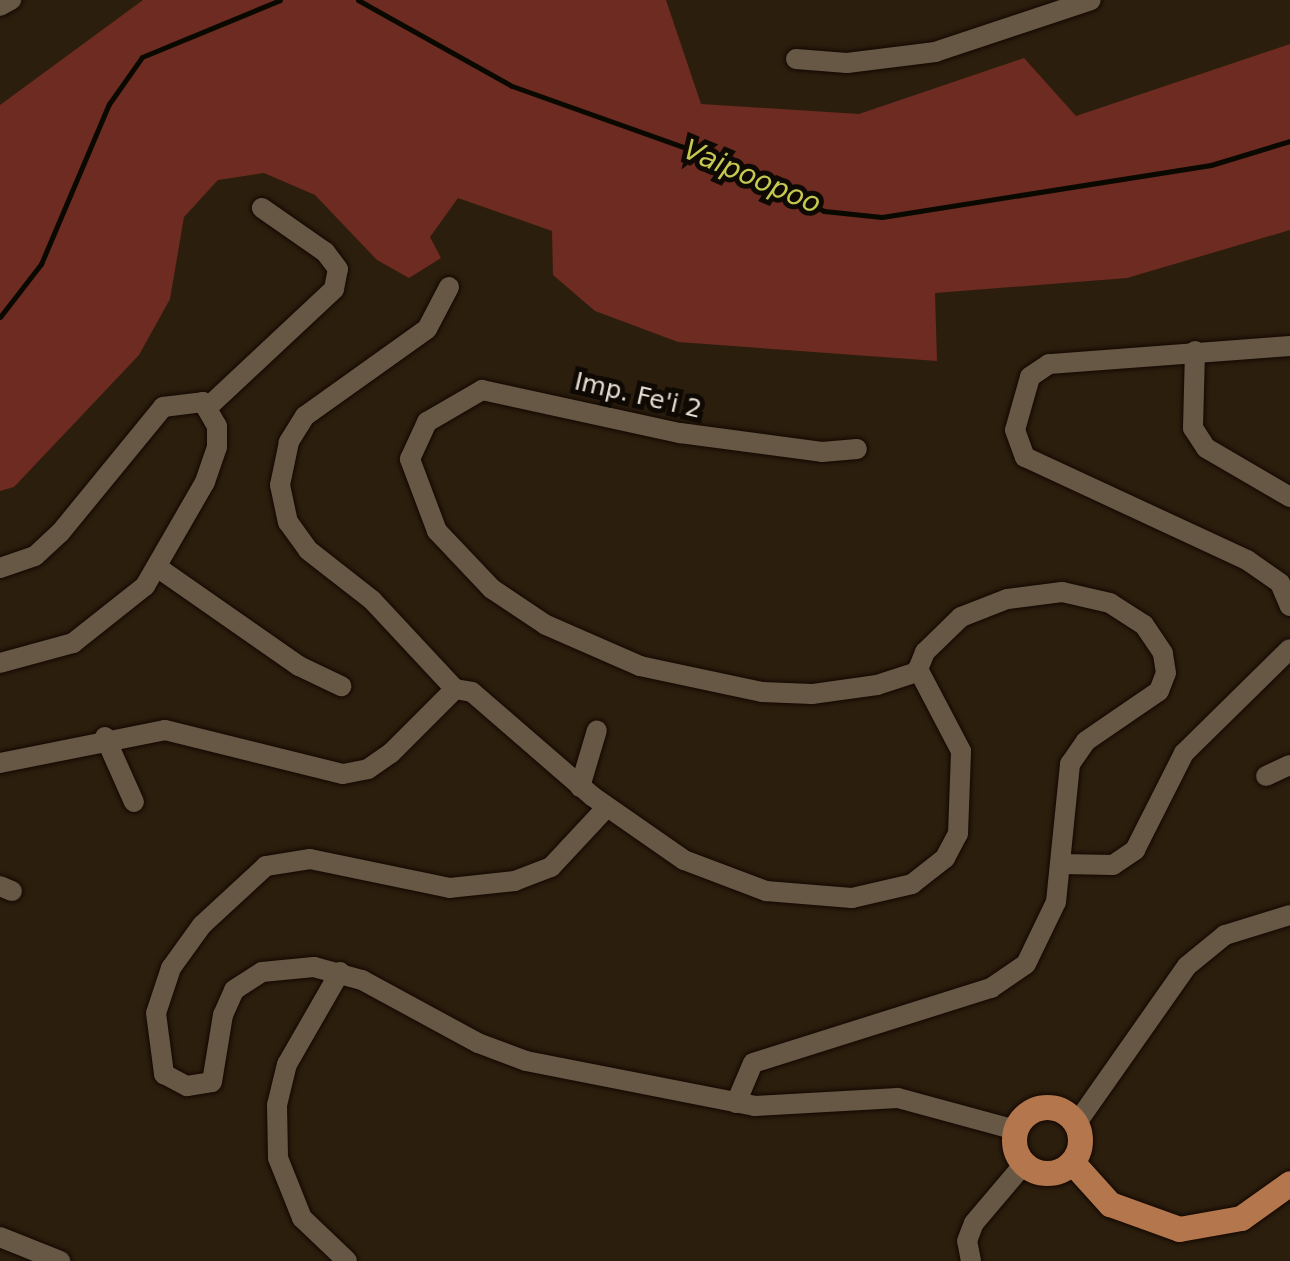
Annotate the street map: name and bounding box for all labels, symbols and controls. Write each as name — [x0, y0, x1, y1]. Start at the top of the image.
water label: Vaipoopoo — [678, 133, 826, 221]
street label: Imp. Fe'i 2 — [572, 367, 704, 425]

